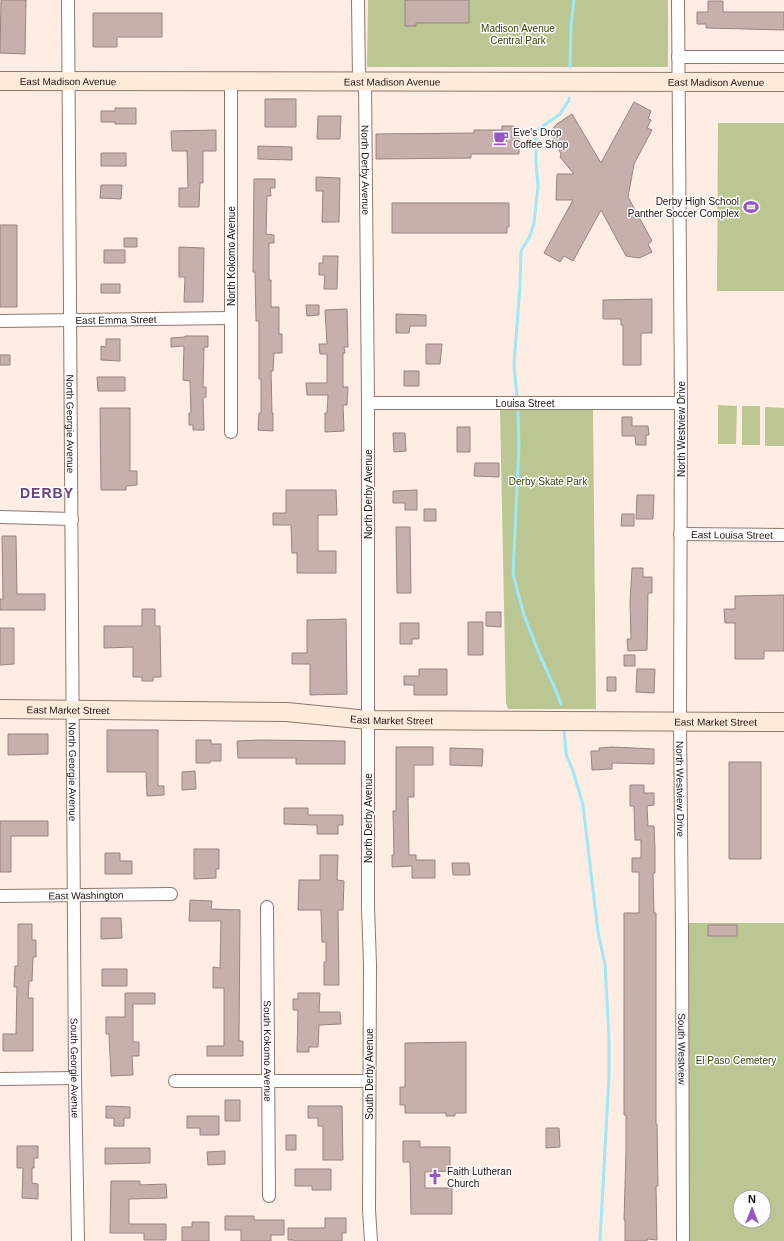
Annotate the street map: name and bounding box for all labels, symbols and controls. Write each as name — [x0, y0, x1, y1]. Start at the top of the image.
park label: Madison Avenue Central Park — [481, 23, 555, 46]
street label: East Madison Avenue — [20, 76, 117, 87]
street label: East Madison Avenue — [344, 76, 441, 87]
street label: East Madison Avenue — [668, 76, 765, 87]
street label: North Derby Avenue — [360, 125, 372, 215]
place label: Eve's Drop Coffee Shop — [513, 127, 569, 150]
cafe icon: Eve's Drop Coffee Shop — [492, 129, 510, 147]
place label: Derby High School Panther Soccer Complex — [628, 196, 739, 219]
sports icon: Derby High School Panther Soccer Complex — [742, 198, 760, 216]
street label: North Kokomo Avenue — [226, 206, 237, 306]
street label: East Emma Street — [75, 313, 157, 326]
street label: North Georgie Avenue — [65, 375, 77, 474]
street label: North Westview Drive — [676, 381, 687, 477]
street label: Louisa Street — [496, 398, 555, 409]
street label: North Derby Avenue — [363, 449, 374, 539]
park label: Derby Skate Park — [509, 476, 588, 487]
district label: DERBY — [20, 485, 74, 501]
street label: East Louisa Street — [691, 529, 773, 540]
street label: East Market Street — [27, 704, 110, 716]
street label: East Market Street — [350, 713, 433, 726]
street label: East Market Street — [674, 716, 757, 727]
street label: North Georgie Avenue — [67, 723, 79, 822]
street label: North Westview Drive — [675, 741, 687, 838]
street label: North Derby Avenue — [363, 773, 374, 863]
street label: East Washington — [48, 889, 124, 901]
street label: South Kokomo Avenue — [262, 1000, 274, 1102]
street label: South Westview — [677, 1013, 688, 1086]
street label: South Georgie Avenue — [69, 1018, 81, 1119]
street label: South Derby Avenue — [364, 1028, 375, 1120]
park label: El Paso Cemetery — [696, 1055, 776, 1066]
place label: Faith Lutheran Church — [447, 1166, 512, 1189]
church icon: Faith Lutheran Church — [426, 1168, 444, 1186]
north arrow — [732, 1189, 772, 1229]
text: N — [748, 1193, 756, 1205]

